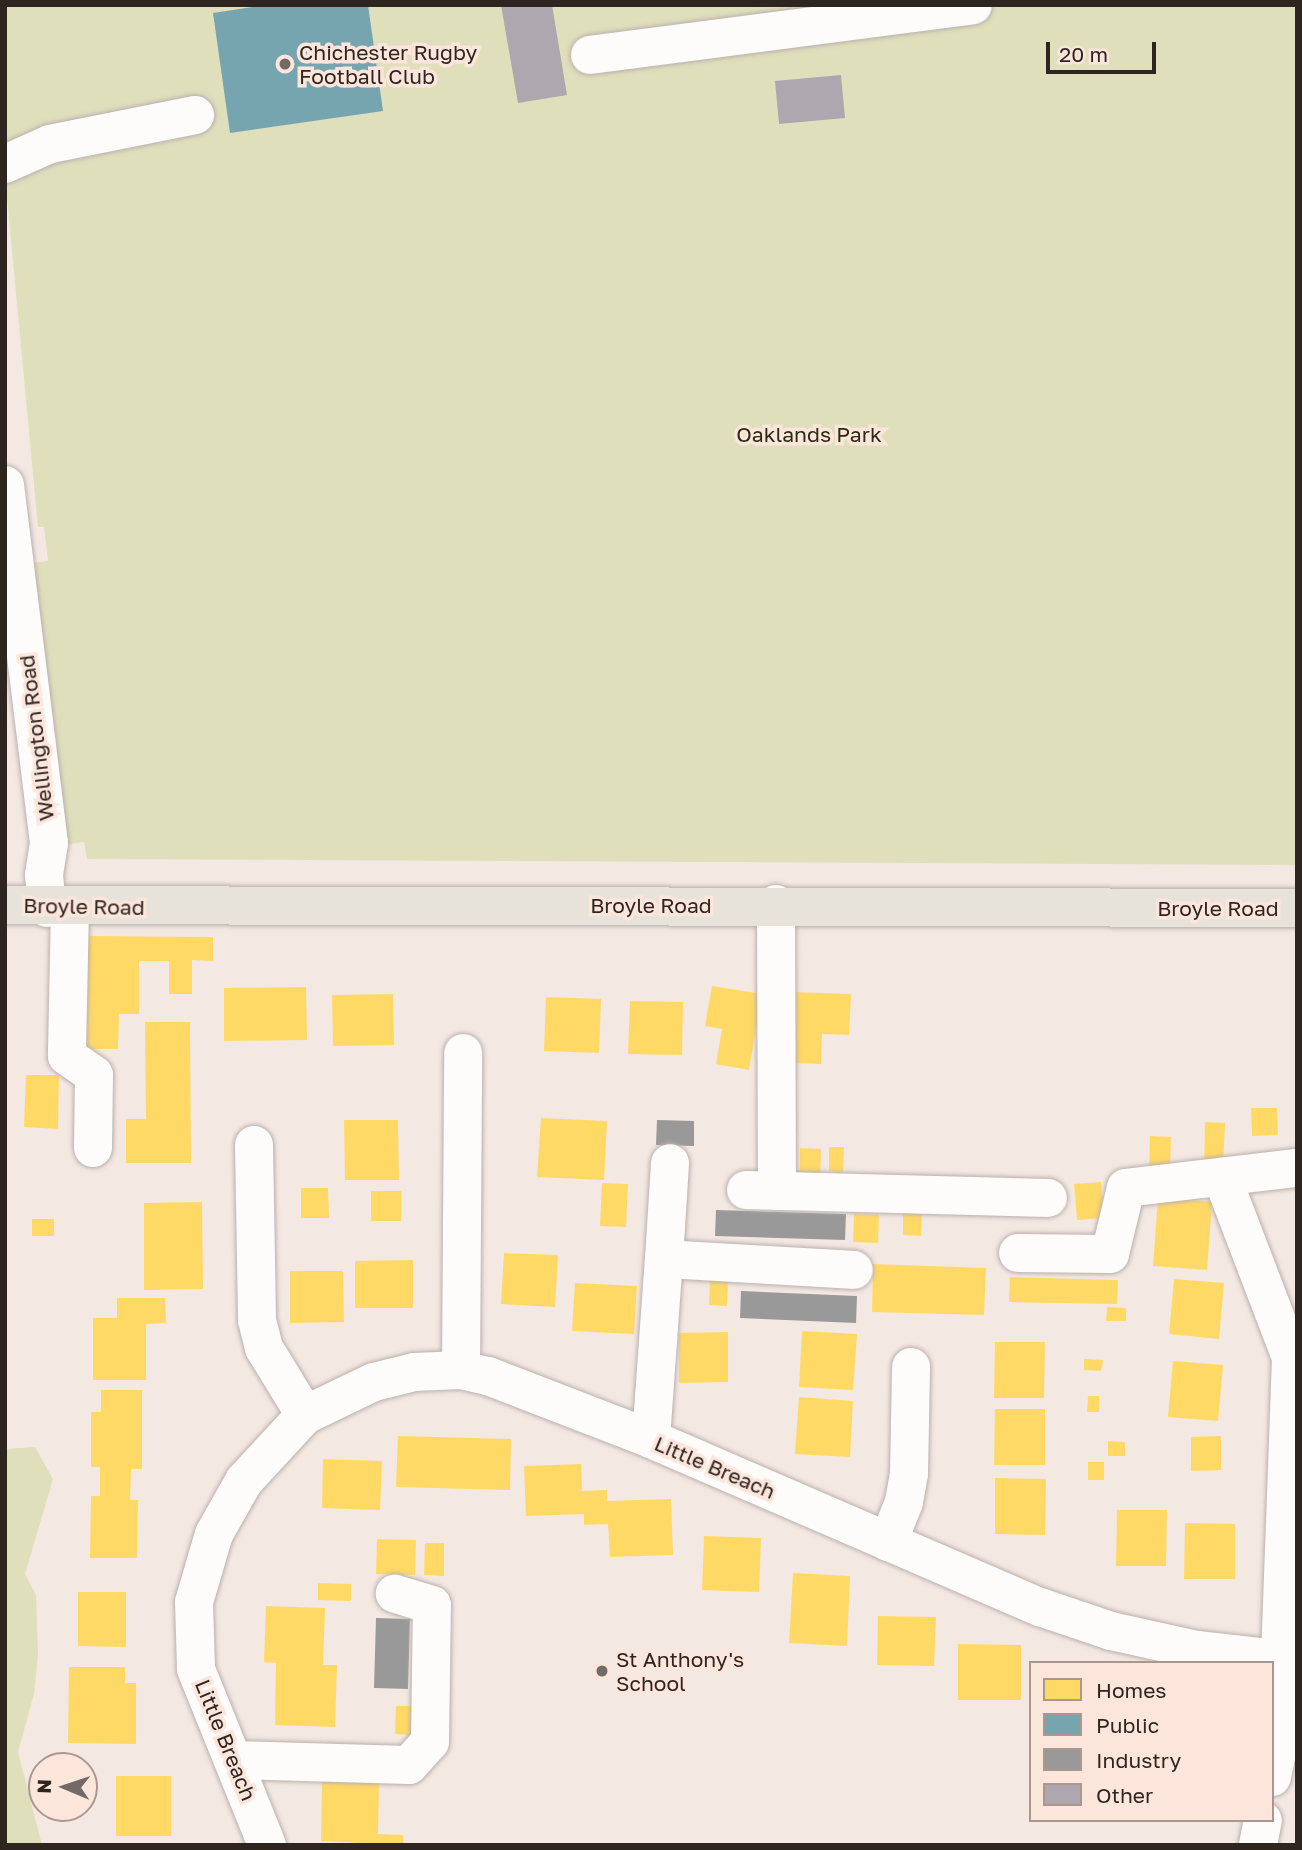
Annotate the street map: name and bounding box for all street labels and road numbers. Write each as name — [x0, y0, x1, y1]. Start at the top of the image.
street label: Wellington Road — [13, 654, 59, 822]
street label: Broyle Road — [23, 892, 145, 920]
street label: Broyle Road — [590, 892, 712, 918]
street label: Broyle Road — [1157, 895, 1279, 921]
street label: Little Breach — [651, 1430, 779, 1504]
street label: Little Breach — [190, 1676, 262, 1804]

